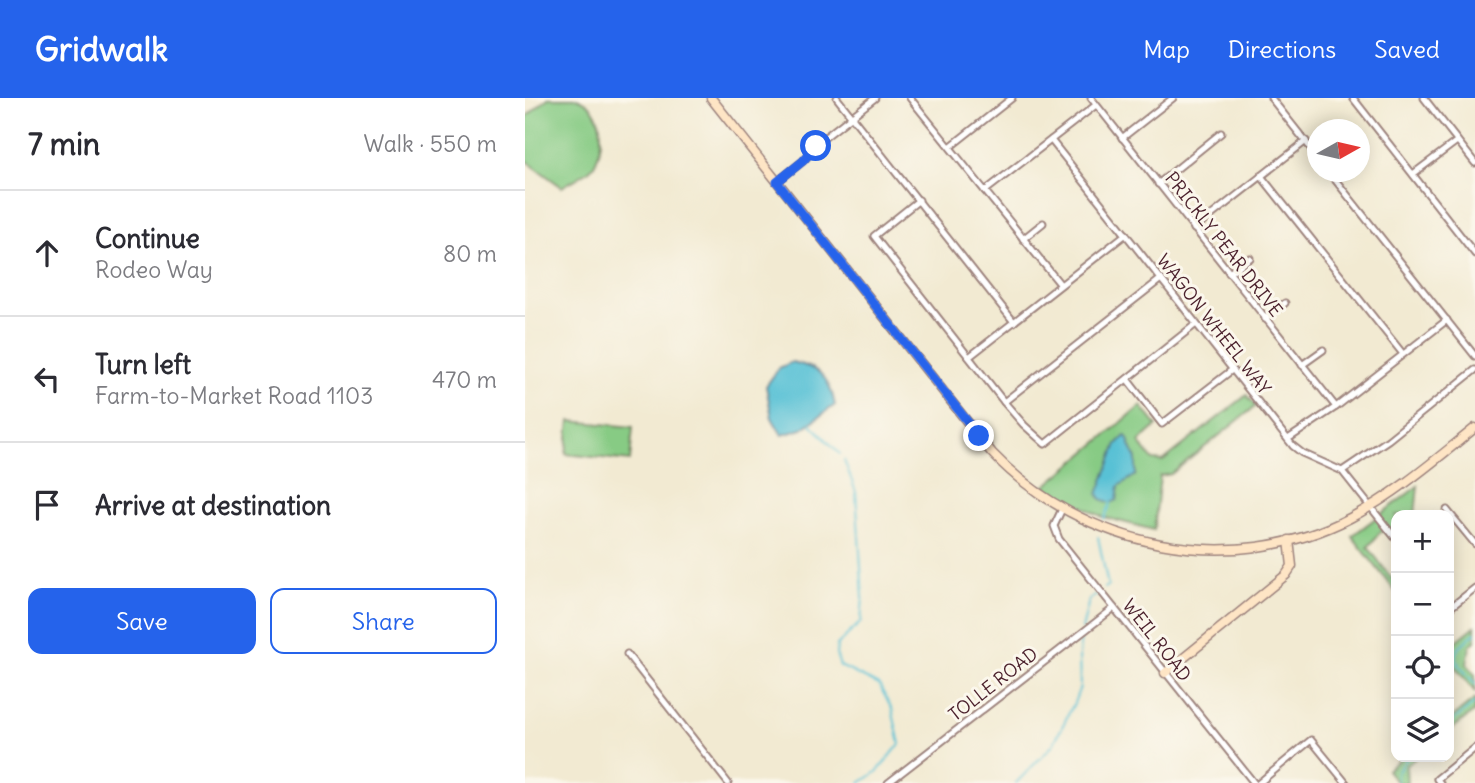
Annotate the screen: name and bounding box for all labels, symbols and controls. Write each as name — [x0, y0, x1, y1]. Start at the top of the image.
text: Gridwalk — [35, 28, 168, 70]
text: Map — [1143, 34, 1190, 64]
text: Directions — [1228, 34, 1336, 64]
text: Saved — [1374, 34, 1440, 64]
north arrow — [1307, 119, 1370, 182]
text: 7 min — [28, 125, 100, 163]
text: Walk · 550 m — [364, 129, 497, 158]
route start — [800, 130, 831, 161]
street label: PRICKLY PEAR DRIVE — [1160, 167, 1288, 321]
text: Continue — [95, 222, 200, 255]
icon: ahead — [28, 234, 66, 272]
text: 80 m — [443, 239, 497, 268]
street label: WAGON WHEEL WAY — [1152, 249, 1276, 399]
text: Rodeo Way — [95, 255, 213, 284]
text: Turn left — [95, 348, 191, 381]
icon: left — [28, 360, 66, 398]
text: 470 m — [432, 365, 497, 394]
text: Farm-to-Market Road 1103 — [95, 381, 373, 410]
route end — [963, 420, 994, 451]
icon: arrive — [28, 486, 66, 524]
text: Arrive at destination — [95, 489, 331, 522]
map controls — [1391, 510, 1454, 762]
button: + — [1391, 510, 1454, 573]
button: − — [1391, 573, 1454, 636]
button: Save — [28, 588, 256, 654]
button: Share — [270, 588, 497, 654]
street label: WEIL ROAD — [1118, 594, 1196, 686]
button: locate — [1391, 636, 1454, 699]
street label: TOLLE ROAD — [944, 642, 1042, 726]
button: layers — [1391, 699, 1454, 762]

